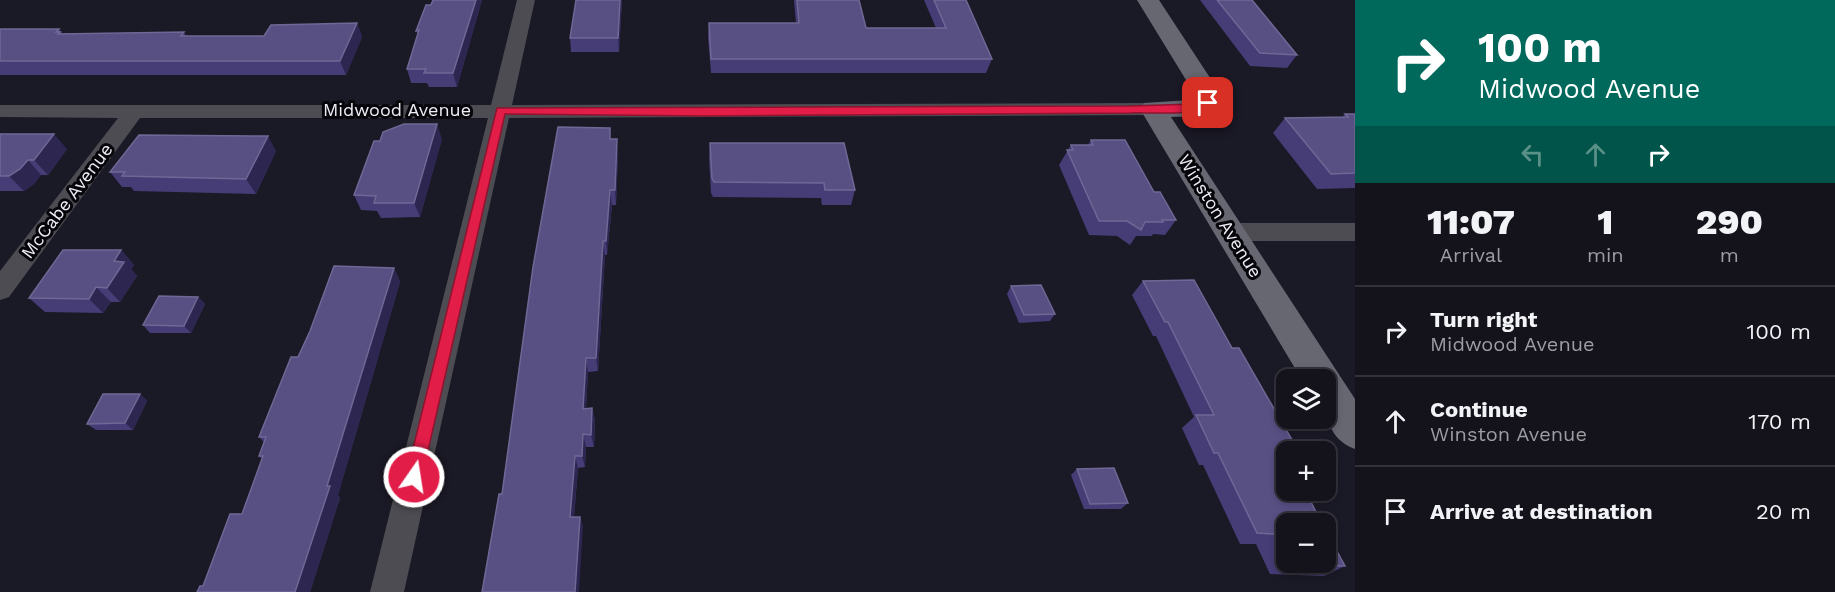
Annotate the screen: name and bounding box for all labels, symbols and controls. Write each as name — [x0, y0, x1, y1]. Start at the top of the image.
text: 100 m — [1478, 23, 1602, 72]
icon: right — [1379, 24, 1457, 102]
text: Midwood Avenue — [1478, 73, 1700, 105]
pin — [1182, 77, 1233, 128]
icon: arrive — [1191, 86, 1224, 119]
street label: Midwood Avenue — [323, 99, 471, 120]
icon: left — [1516, 138, 1549, 171]
icon: ahead — [1579, 138, 1612, 171]
icon: right — [1642, 138, 1675, 171]
street label: McCabe Avenue — [17, 139, 117, 262]
street label: Winston Avenue — [1174, 150, 1267, 281]
text: 11:07 — [1427, 201, 1515, 243]
text: 1 — [1597, 201, 1613, 243]
text: 290 — [1696, 201, 1763, 243]
text: Arrival — [1440, 243, 1502, 267]
text: min — [1587, 243, 1624, 267]
text: m — [1720, 243, 1739, 267]
text: Turn right — [1430, 307, 1537, 332]
icon: right — [1379, 315, 1412, 348]
text: 100 m — [1747, 319, 1811, 344]
text: Midwood Avenue — [1430, 332, 1595, 356]
map controls — [1276, 369, 1336, 573]
button: layers — [1276, 369, 1336, 429]
text: Continue — [1430, 397, 1528, 422]
icon: ahead — [1379, 405, 1412, 438]
text: 170 m — [1748, 409, 1811, 434]
text: Winston Avenue — [1430, 422, 1587, 446]
button: + — [1276, 441, 1336, 501]
position arrow — [382, 445, 446, 509]
icon: arrive — [1379, 495, 1412, 528]
text: Arrive at destination — [1430, 499, 1653, 524]
text: 20 m — [1756, 499, 1811, 524]
button: − — [1276, 513, 1336, 573]

